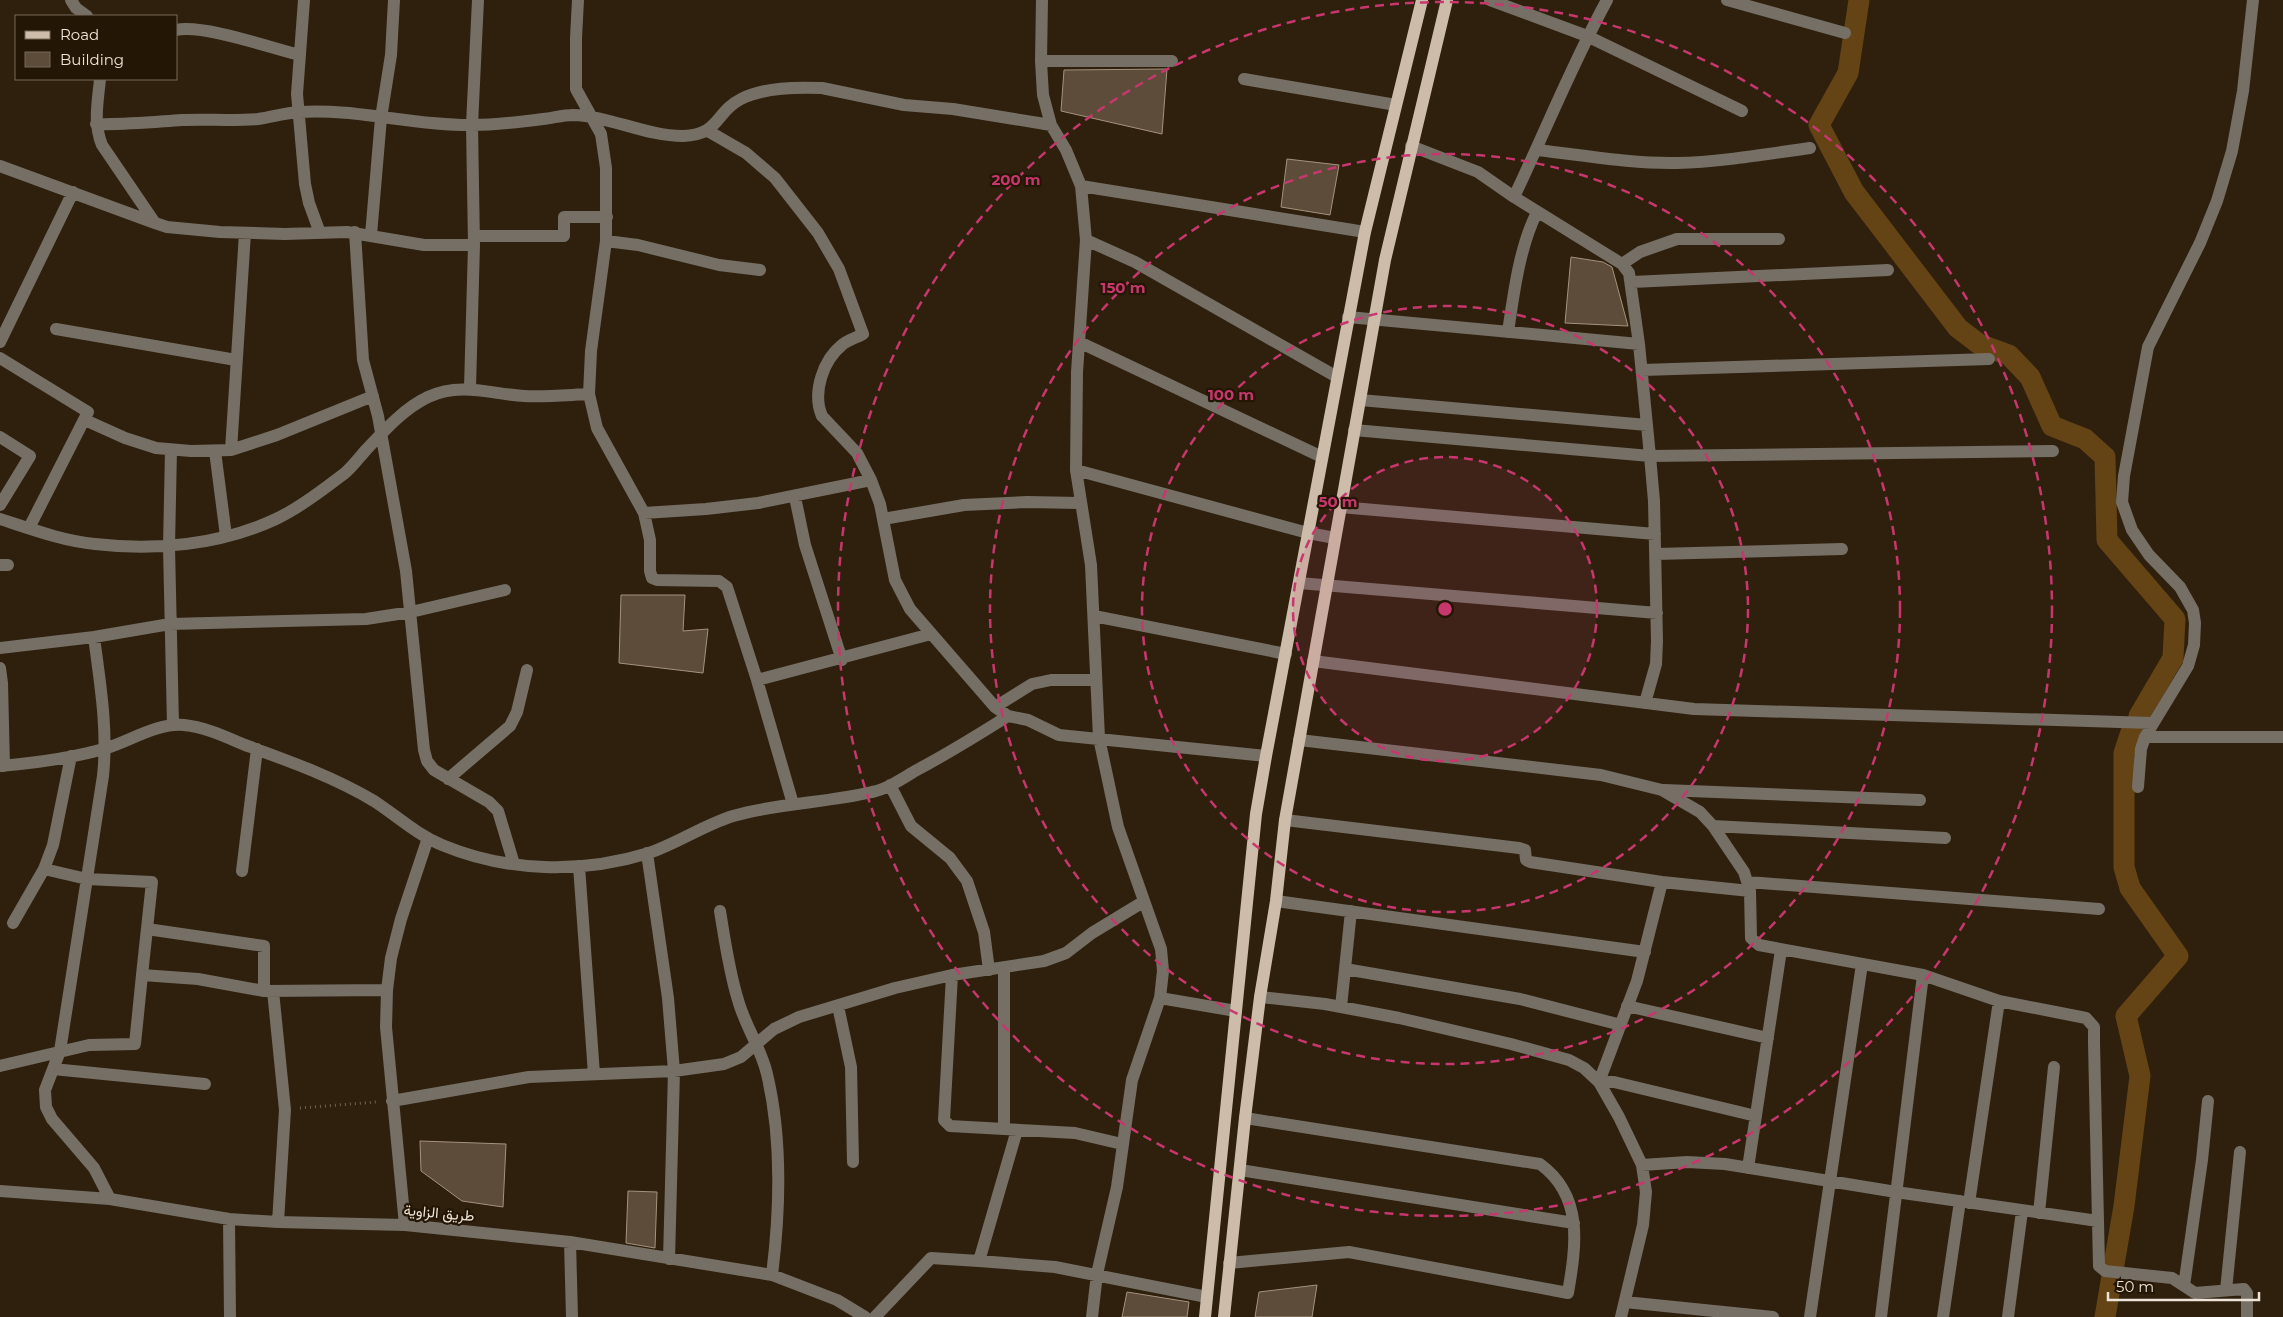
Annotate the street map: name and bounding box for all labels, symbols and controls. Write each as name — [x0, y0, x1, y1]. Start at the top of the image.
legend — [15, 15, 178, 80]
text: Road — [60, 25, 99, 44]
text: Building — [60, 50, 124, 69]
text: 200 m — [991, 170, 1041, 189]
text: 150 m — [1101, 278, 1145, 297]
text: 100 m — [1208, 385, 1254, 404]
text: 50 m — [1318, 492, 1358, 511]
centre of rings — [1436, 600, 1454, 618]
street label: طريق الزاوية — [403, 1200, 475, 1226]
scale bar — [2108, 1270, 2259, 1302]
text: 50 m — [2116, 1277, 2154, 1296]

